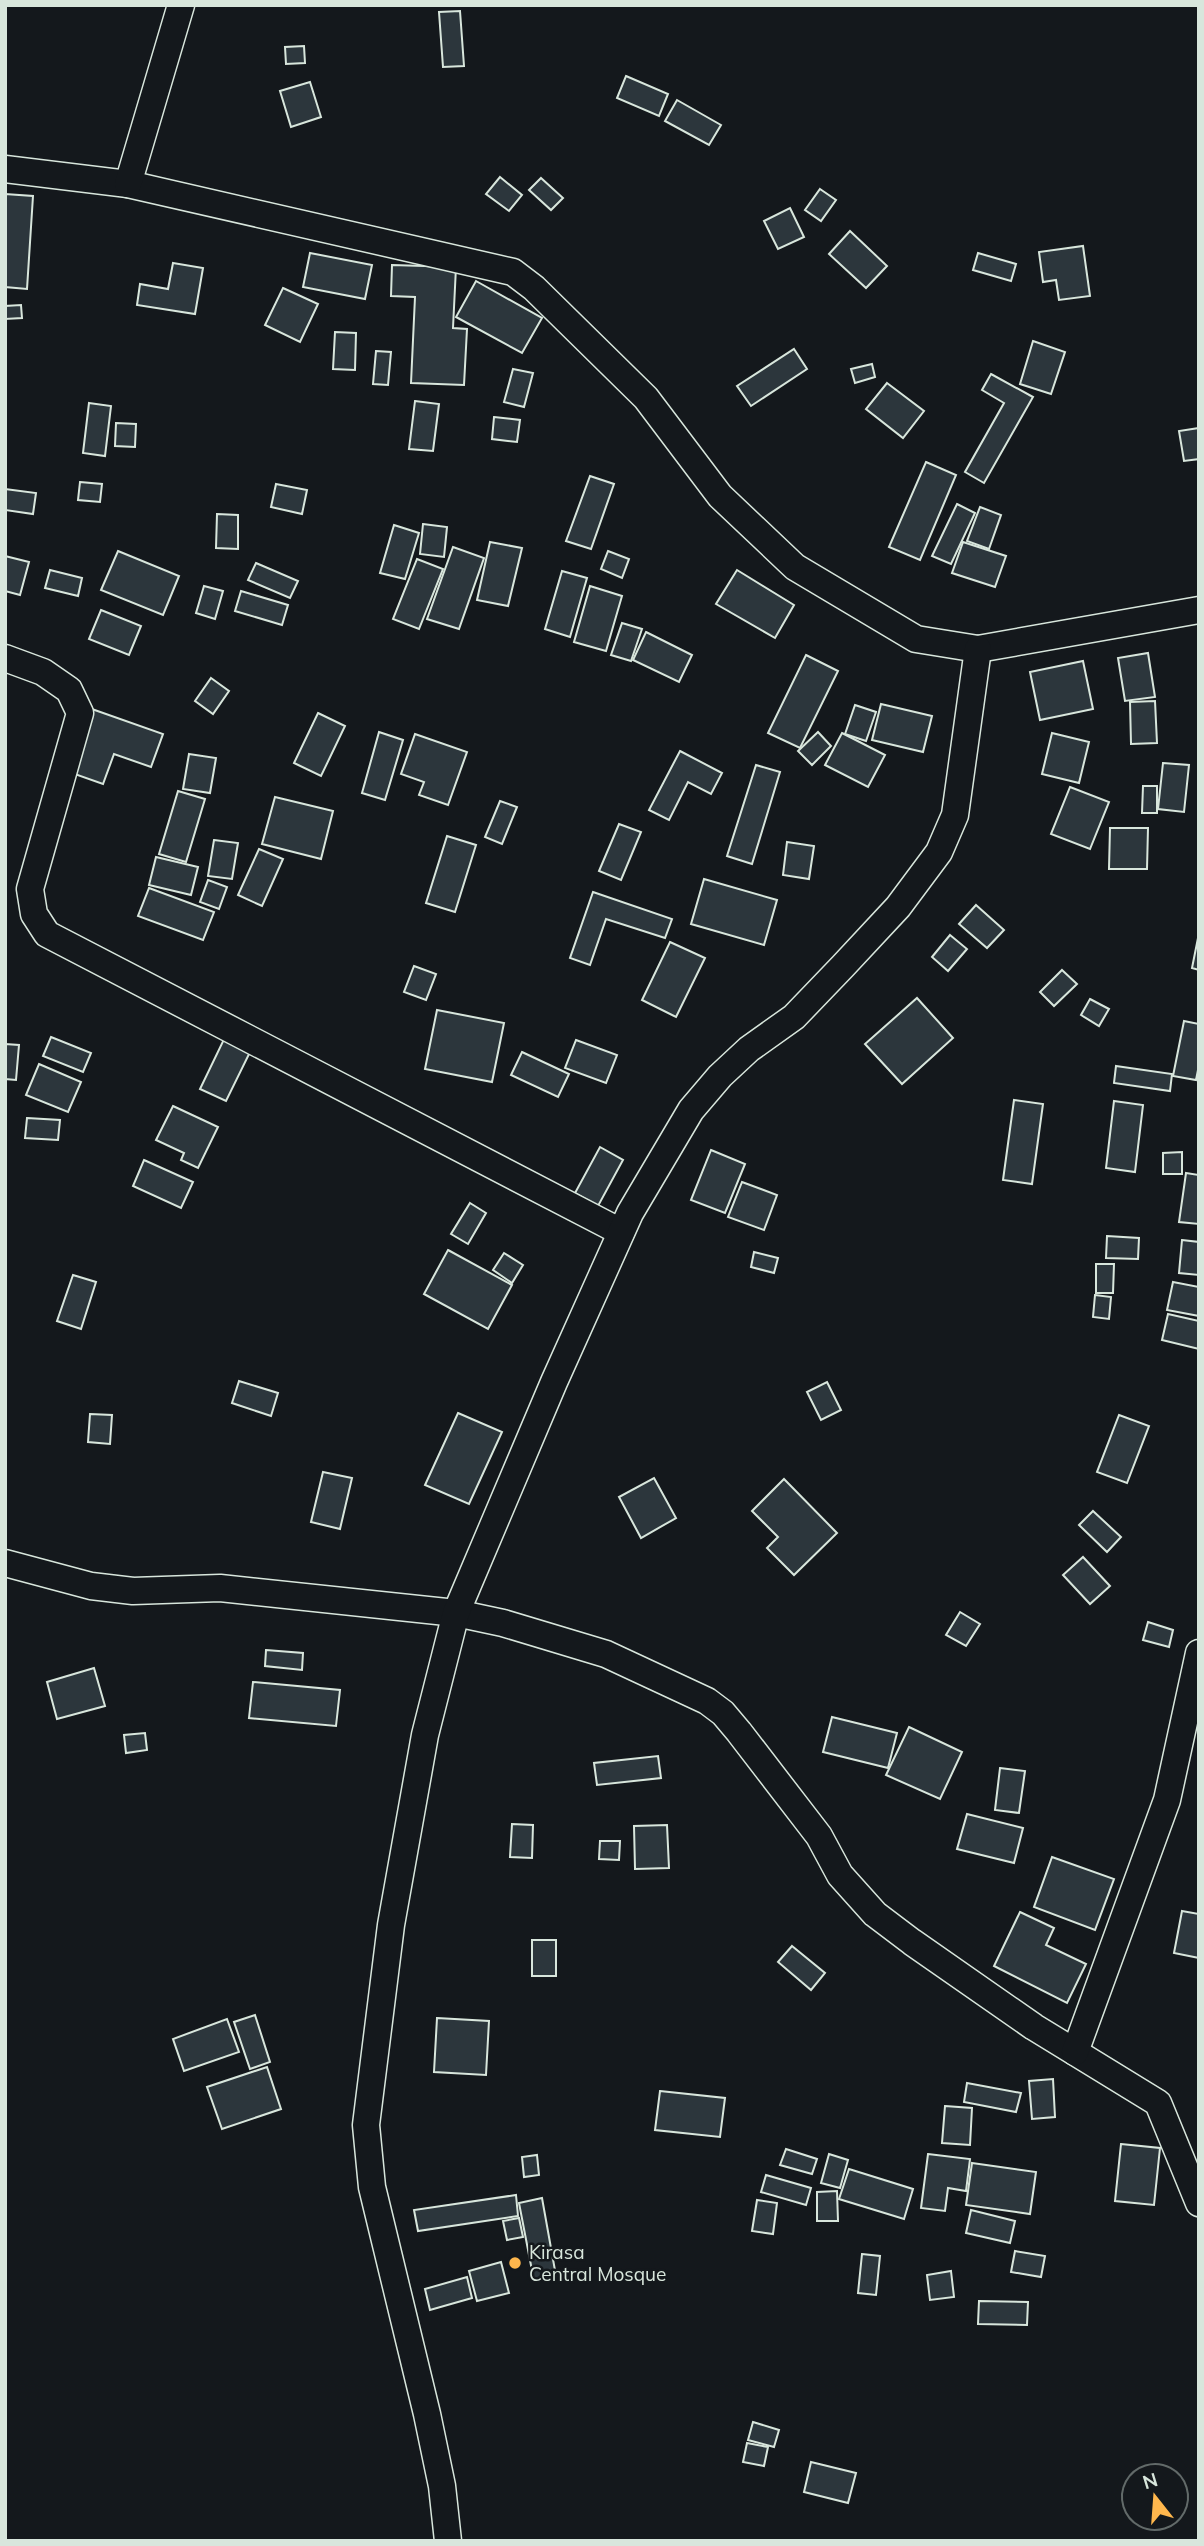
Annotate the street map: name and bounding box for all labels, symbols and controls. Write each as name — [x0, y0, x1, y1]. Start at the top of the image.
place label: Kirasa Central Mosque — [529, 2240, 666, 2286]
marker: Kirasa Central Mosque — [507, 2255, 523, 2271]
north arrow — [1120, 2462, 1190, 2532]
text: N — [1140, 2467, 1160, 2494]

